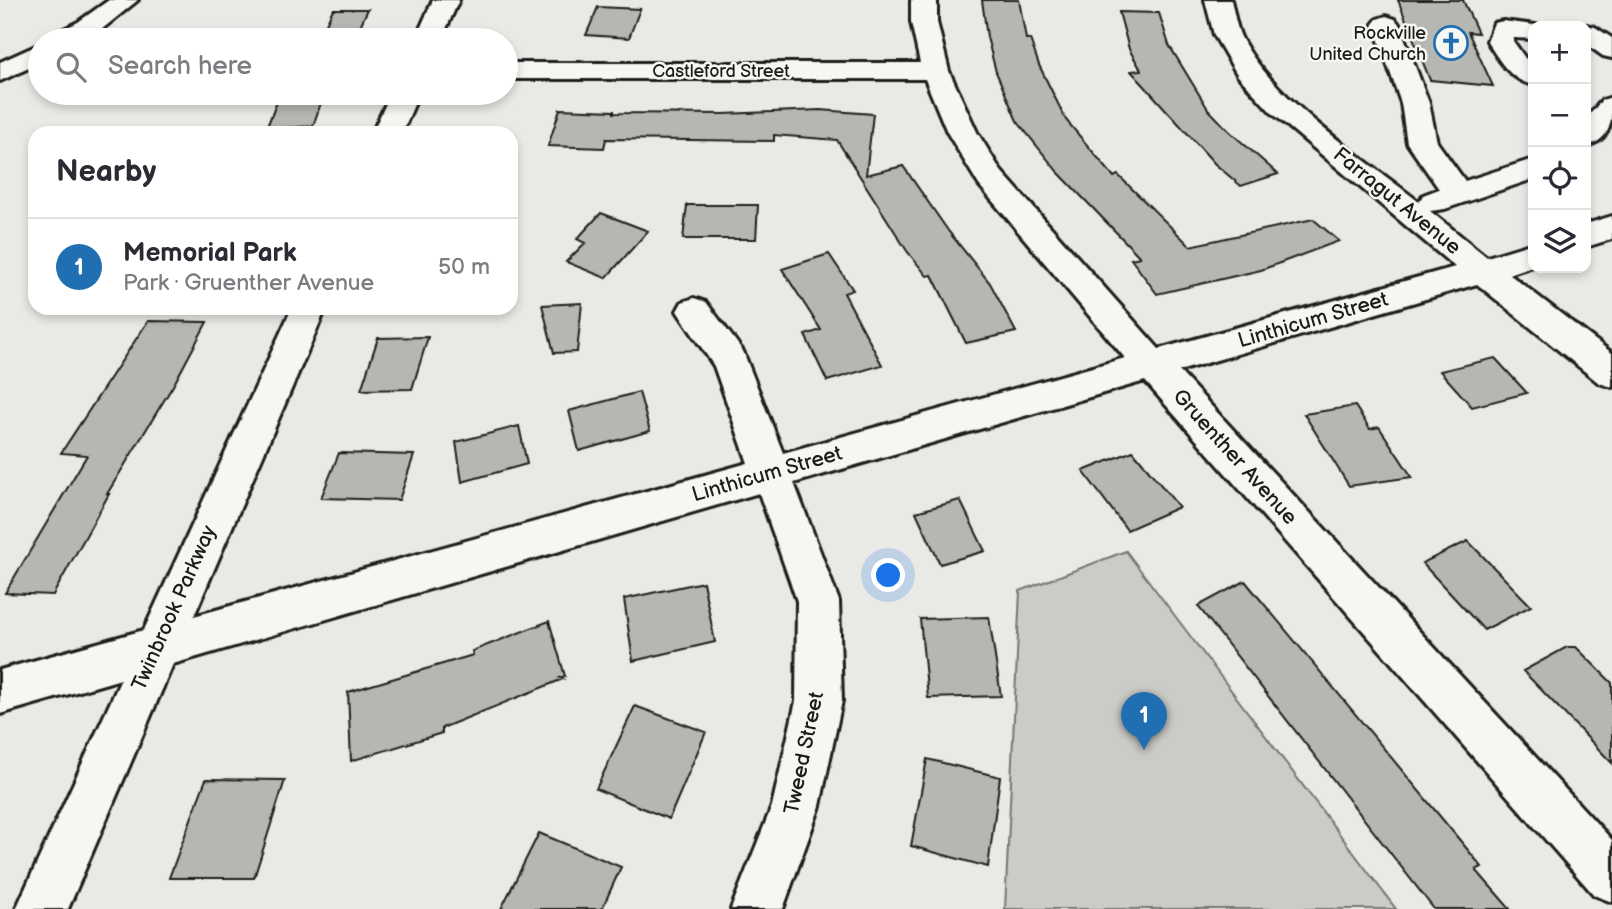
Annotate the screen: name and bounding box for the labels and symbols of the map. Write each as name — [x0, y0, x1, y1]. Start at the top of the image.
place label: Rockville United Church — [1309, 23, 1426, 65]
church icon: Rockville United Church — [1432, 24, 1470, 62]
street label: Castleford Street — [652, 61, 790, 82]
street label: Farragut Avenue — [1328, 142, 1466, 260]
street label: Linthicum Street — [1235, 286, 1391, 353]
street label: Gruenther Avenue — [1168, 384, 1302, 530]
street label: Linthicum Street — [689, 440, 845, 507]
street label: Twinbrook Parkway — [126, 521, 222, 694]
your location — [871, 558, 905, 592]
street label: Tweed Street — [779, 689, 829, 817]
pin: 1 — [1121, 692, 1167, 750]

